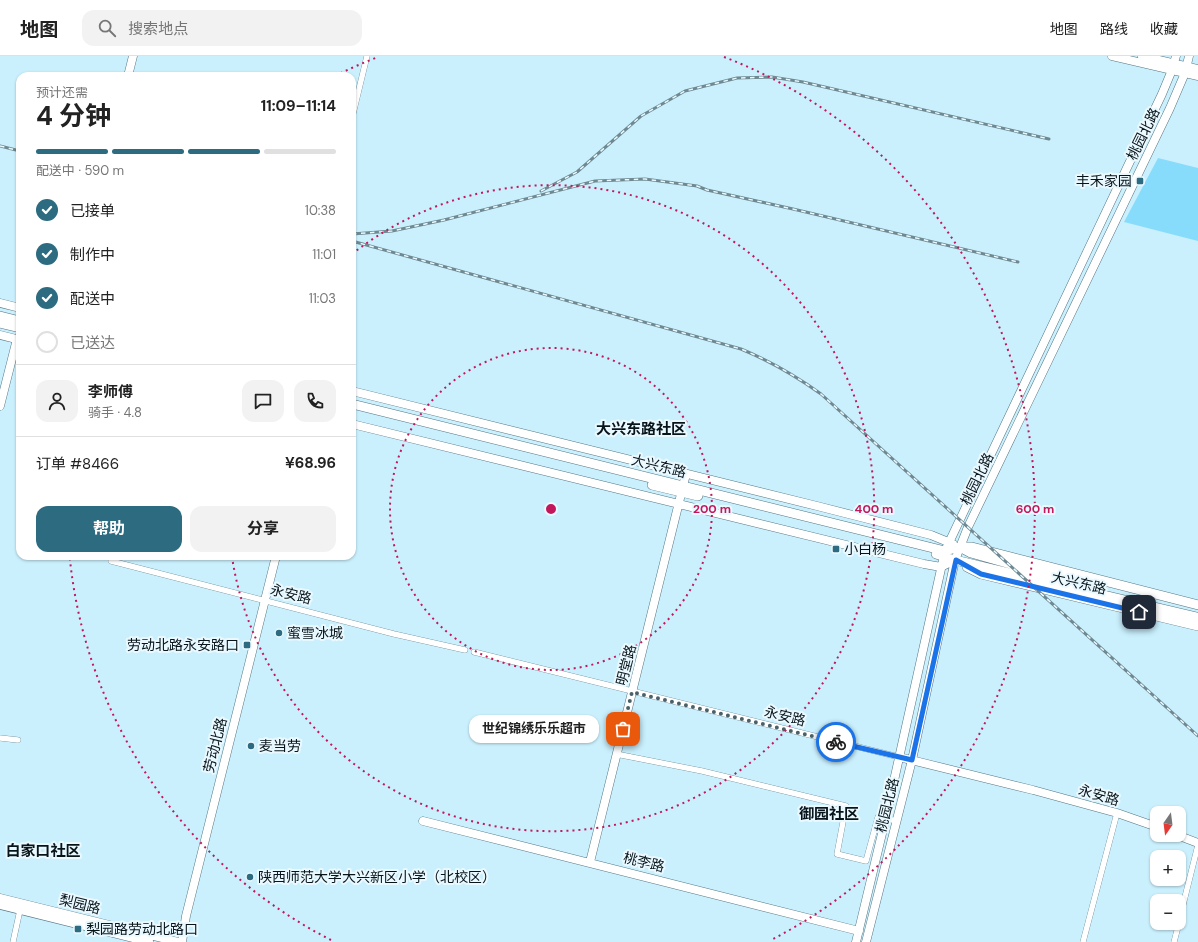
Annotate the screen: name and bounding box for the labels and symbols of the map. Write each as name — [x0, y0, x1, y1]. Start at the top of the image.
street label: 桃园北路 — [1123, 105, 1163, 163]
place label: 丰禾家园 — [1076, 172, 1132, 190]
marker: 丰禾家园 — [1135, 176, 1145, 186]
district label: 大兴东路社区 — [596, 419, 686, 439]
street label: 大兴东路 — [630, 450, 688, 482]
street label: 桃园北路 — [957, 450, 997, 508]
text: 200 m — [693, 501, 731, 517]
text: 400 m — [855, 501, 893, 517]
text: 600 m — [1016, 501, 1054, 517]
centre of rings — [544, 502, 558, 516]
place label: 小白杨 — [844, 540, 886, 558]
marker: 小白杨 — [831, 544, 841, 554]
street label: 大兴东路 — [1050, 568, 1108, 598]
street label: 永安路 — [268, 580, 314, 608]
pin — [1122, 595, 1156, 629]
place label: 蜜雪冰城 — [287, 624, 343, 642]
marker: 蜜雪冰城 — [274, 628, 284, 638]
place label: 劳动北路永安路口 — [127, 636, 239, 654]
marker: 劳动北路永安路口 — [242, 640, 252, 650]
street label: 明堂路 — [612, 642, 640, 688]
street label: 永安路 — [762, 702, 808, 730]
pin — [606, 712, 640, 746]
callout: 世纪锦绣乐乐超市 — [469, 715, 599, 743]
street label: 劳动北路 — [199, 716, 231, 774]
courier — [816, 722, 856, 762]
place label: 麦当劳 — [259, 737, 301, 755]
marker: 麦当劳 — [246, 741, 256, 751]
street label: 桃园北路 — [871, 776, 903, 834]
street label: 永安路 — [1076, 781, 1122, 809]
district label: 御园社区 — [799, 804, 859, 824]
north arrow — [1150, 806, 1186, 842]
district label: 白家口社区 — [5, 841, 81, 861]
street label: 桃李路 — [621, 848, 667, 876]
place label: 陕西师范大学大兴新区小学（北校区） — [258, 868, 496, 886]
marker: 陕西师范大学大兴新区小学（北校区） — [245, 872, 255, 882]
street label: 梨园路 — [57, 890, 103, 918]
place label: 梨园路劳动北路口 — [86, 920, 198, 938]
marker: 梨园路劳动北路口 — [73, 924, 83, 934]

